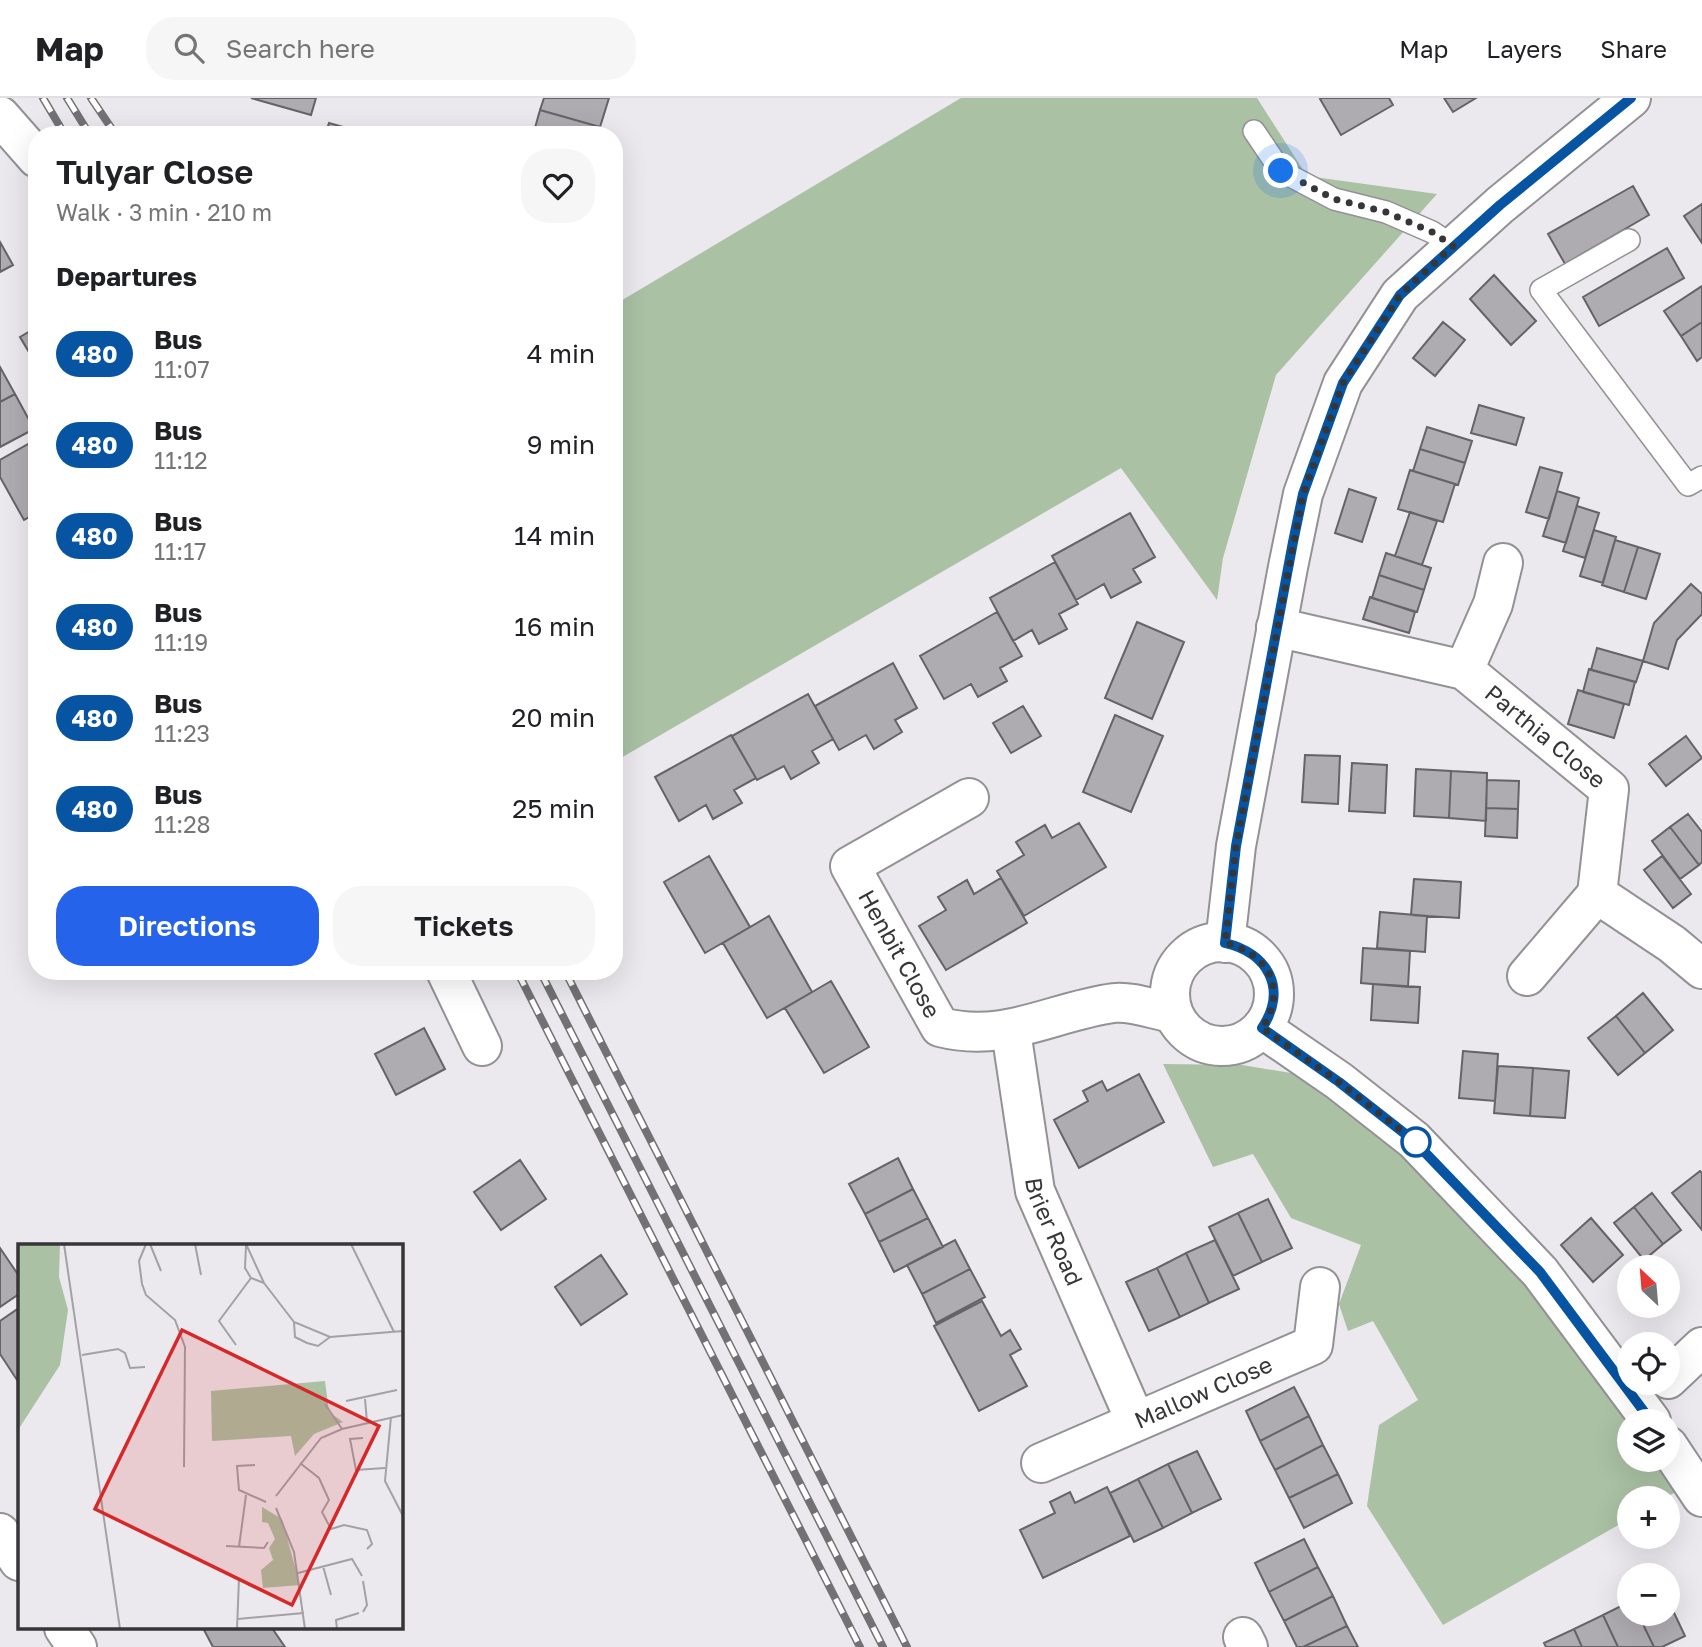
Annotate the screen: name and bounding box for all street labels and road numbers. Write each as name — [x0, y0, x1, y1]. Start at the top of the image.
street label: Parthia Close — [1480, 678, 1612, 794]
street label: Henbit Close — [853, 885, 947, 1023]
street label: Brier Road — [1020, 1176, 1089, 1289]
street label: Mallow Close — [1130, 1349, 1276, 1434]

